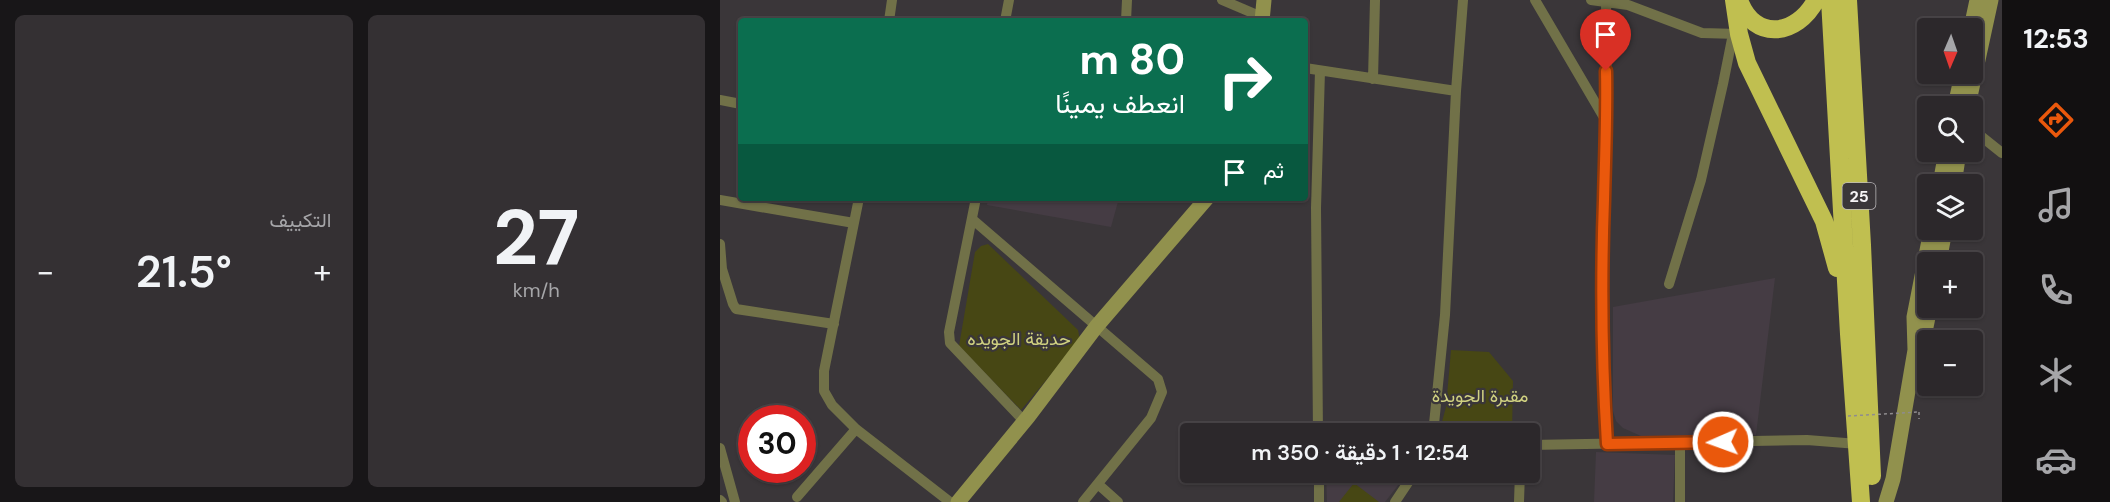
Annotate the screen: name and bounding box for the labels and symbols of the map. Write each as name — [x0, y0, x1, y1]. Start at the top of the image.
pin — [1580, 9, 1631, 71]
north arrow — [1917, 18, 1983, 84]
road number: 25 — [1842, 183, 1876, 209]
park label: حديقة الجويده — [967, 327, 1071, 351]
park label: مقبرة الجويدة — [1432, 384, 1528, 408]
speed limit sign: 30 — [738, 405, 816, 483]
position arrow — [1691, 410, 1755, 474]

